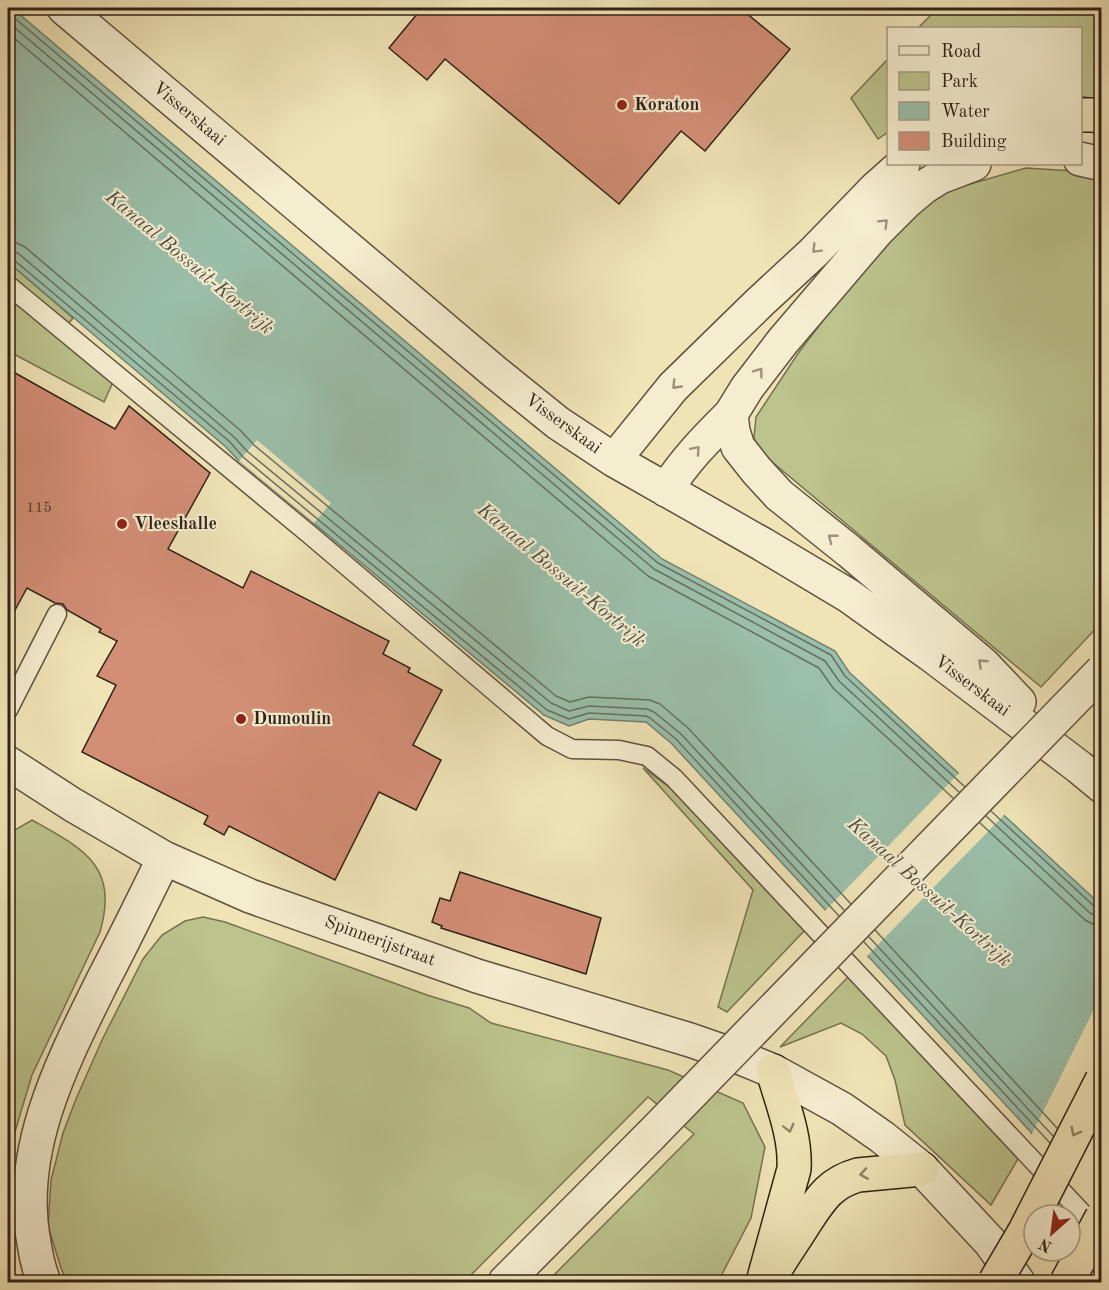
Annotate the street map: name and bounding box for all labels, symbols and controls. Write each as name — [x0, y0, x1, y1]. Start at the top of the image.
legend — [887, 27, 1082, 165]
text: Road — [941, 43, 981, 61]
text: Park — [941, 73, 978, 91]
street label: Visserskaai — [149, 78, 229, 150]
place label: Koraton — [634, 96, 700, 114]
marker: Koraton — [615, 98, 629, 112]
text: Water — [941, 103, 990, 121]
text: Building — [941, 133, 1007, 151]
water label: Kanaal Bossuit-Kortrijk — [100, 186, 277, 339]
one-way arrow — [877, 220, 888, 231]
one-way arrow — [813, 242, 824, 253]
one-way arrow — [752, 368, 763, 379]
one-way arrow — [672, 378, 683, 388]
street label: Visserskaai — [522, 391, 604, 458]
one-way arrow — [689, 446, 700, 456]
water label: Kanaal Bossuit-Kortrijk — [472, 499, 649, 652]
house number: 115 — [26, 501, 52, 516]
place label: Vleeshalle — [134, 515, 217, 533]
marker: Vleeshalle — [115, 517, 129, 531]
one-way arrow — [828, 534, 839, 545]
street label: Visserskaai — [931, 652, 1013, 720]
one-way arrow — [978, 660, 989, 671]
place label: Dumoulin — [253, 710, 331, 728]
marker: Dumoulin — [234, 712, 248, 726]
water label: Kanaal Bossuit-Kortrijk — [842, 814, 1015, 972]
street label: Spinnerijstraat — [322, 913, 438, 969]
one-way arrow — [782, 1122, 795, 1132]
one-way arrow — [1071, 1125, 1083, 1136]
one-way arrow — [860, 1167, 870, 1180]
north arrow — [1022, 1203, 1082, 1263]
text: N — [1036, 1234, 1055, 1254]

